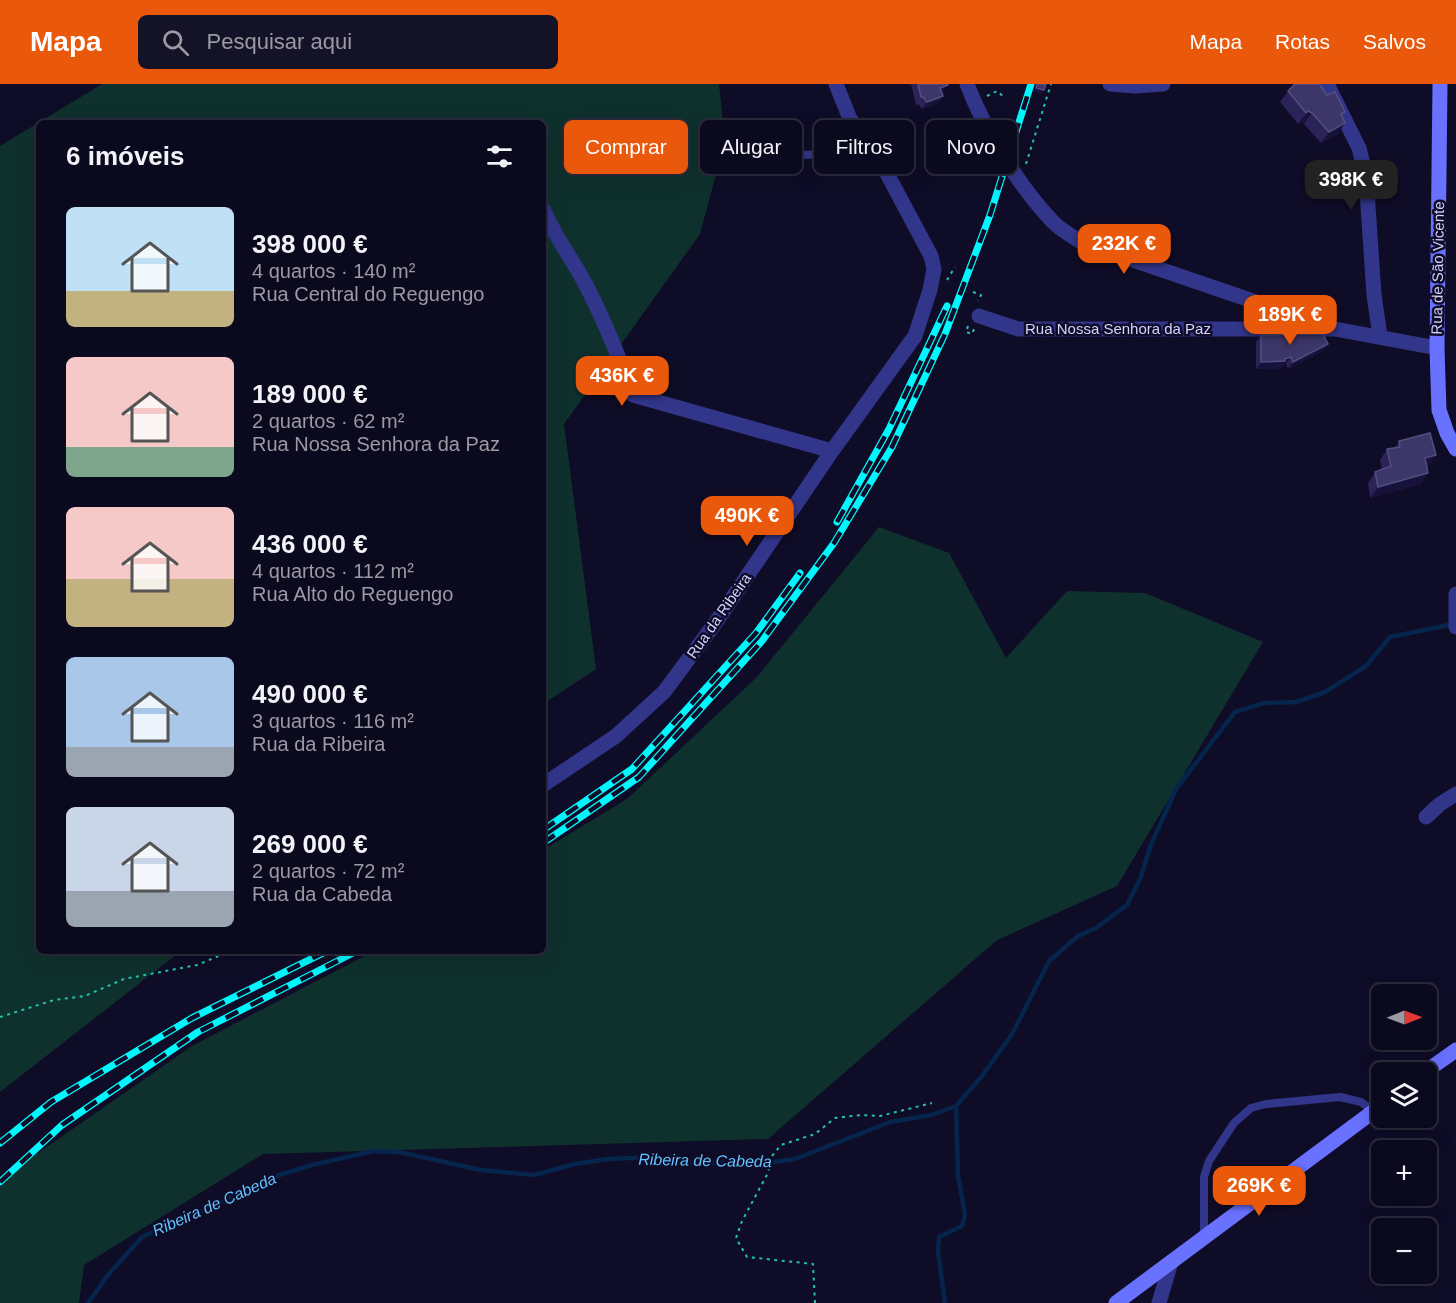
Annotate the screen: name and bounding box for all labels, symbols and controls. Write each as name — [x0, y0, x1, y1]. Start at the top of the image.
search box — [138, 15, 558, 69]
text: Mapa — [30, 26, 102, 57]
icon: search — [159, 26, 192, 59]
text: Pesquisar aqui — [207, 29, 352, 54]
text: Mapa — [1190, 30, 1242, 53]
text: Rotas — [1275, 30, 1330, 53]
text: Salvos — [1363, 30, 1426, 53]
chip: Comprar — [564, 120, 688, 174]
chip: Alugar — [700, 120, 802, 174]
chip: Filtros — [814, 120, 914, 174]
chip: Novo — [926, 120, 1017, 174]
icon: filters — [483, 140, 516, 173]
text: 6 imóveis — [66, 141, 185, 171]
pin: 398K € — [1302, 160, 1400, 211]
text: 398K € — [1319, 168, 1383, 190]
street label: Rua de São Vicente — [1428, 201, 1447, 335]
pin: 232K € — [1075, 224, 1173, 275]
text: 398 000 € — [252, 229, 368, 259]
icon: home — [114, 231, 186, 303]
text: 232K € — [1092, 232, 1156, 254]
text: 4 quartos · 140 m² — [252, 260, 415, 282]
text: Rua Central do Reguengo — [252, 283, 484, 305]
pin: 189K € — [1241, 295, 1339, 346]
text: 189K € — [1258, 303, 1322, 325]
street label: Rua Nossa Senhora da Paz — [1025, 320, 1211, 337]
pin: 436K € — [573, 356, 671, 407]
text: 436K € — [590, 364, 654, 386]
text: 189 000 € — [252, 379, 368, 409]
icon: home — [114, 381, 186, 453]
text: 2 quartos · 62 m² — [252, 410, 404, 432]
text: Rua Nossa Senhora da Paz — [252, 433, 500, 455]
pin: 490K € — [698, 496, 796, 547]
text: 490K € — [715, 504, 779, 526]
text: 436 000 € — [252, 529, 368, 559]
icon: home — [114, 531, 186, 603]
text: 4 quartos · 112 m² — [252, 560, 414, 582]
street label: Rua da Ribeira — [683, 569, 755, 662]
text: Rua Alto do Reguengo — [252, 583, 453, 605]
text: 490 000 € — [252, 679, 368, 709]
icon: home — [114, 681, 186, 753]
text: 3 quartos · 116 m² — [252, 710, 414, 732]
text: Rua da Ribeira — [252, 733, 385, 755]
text: 269 000 € — [252, 829, 368, 859]
icon: home — [114, 831, 186, 903]
text: 2 quartos · 72 m² — [252, 860, 404, 882]
text: Rua da Cabeda — [252, 883, 392, 905]
north arrow — [1371, 984, 1437, 1050]
map controls — [1371, 984, 1437, 1284]
button: layers — [1371, 1062, 1437, 1128]
button: + — [1371, 1140, 1437, 1206]
water label: Ribeira de Cabeda — [638, 1151, 772, 1170]
pin: 269K € — [1210, 1166, 1308, 1217]
water label: Ribeira de Cabeda — [150, 1170, 279, 1239]
text: 269K € — [1227, 1174, 1291, 1196]
button: − — [1371, 1218, 1437, 1284]

